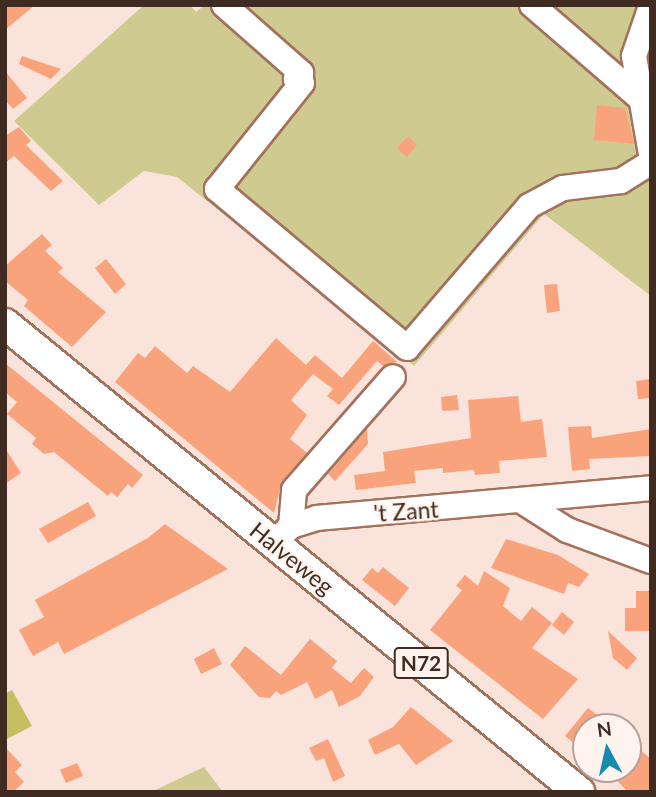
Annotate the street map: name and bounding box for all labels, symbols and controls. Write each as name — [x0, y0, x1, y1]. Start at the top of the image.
street label: 't Zant — [373, 495, 439, 527]
street label: Halveweg — [245, 516, 339, 600]
road number: N72 — [393, 646, 449, 680]
north arrow — [572, 713, 642, 783]
text: N — [595, 716, 613, 741]

